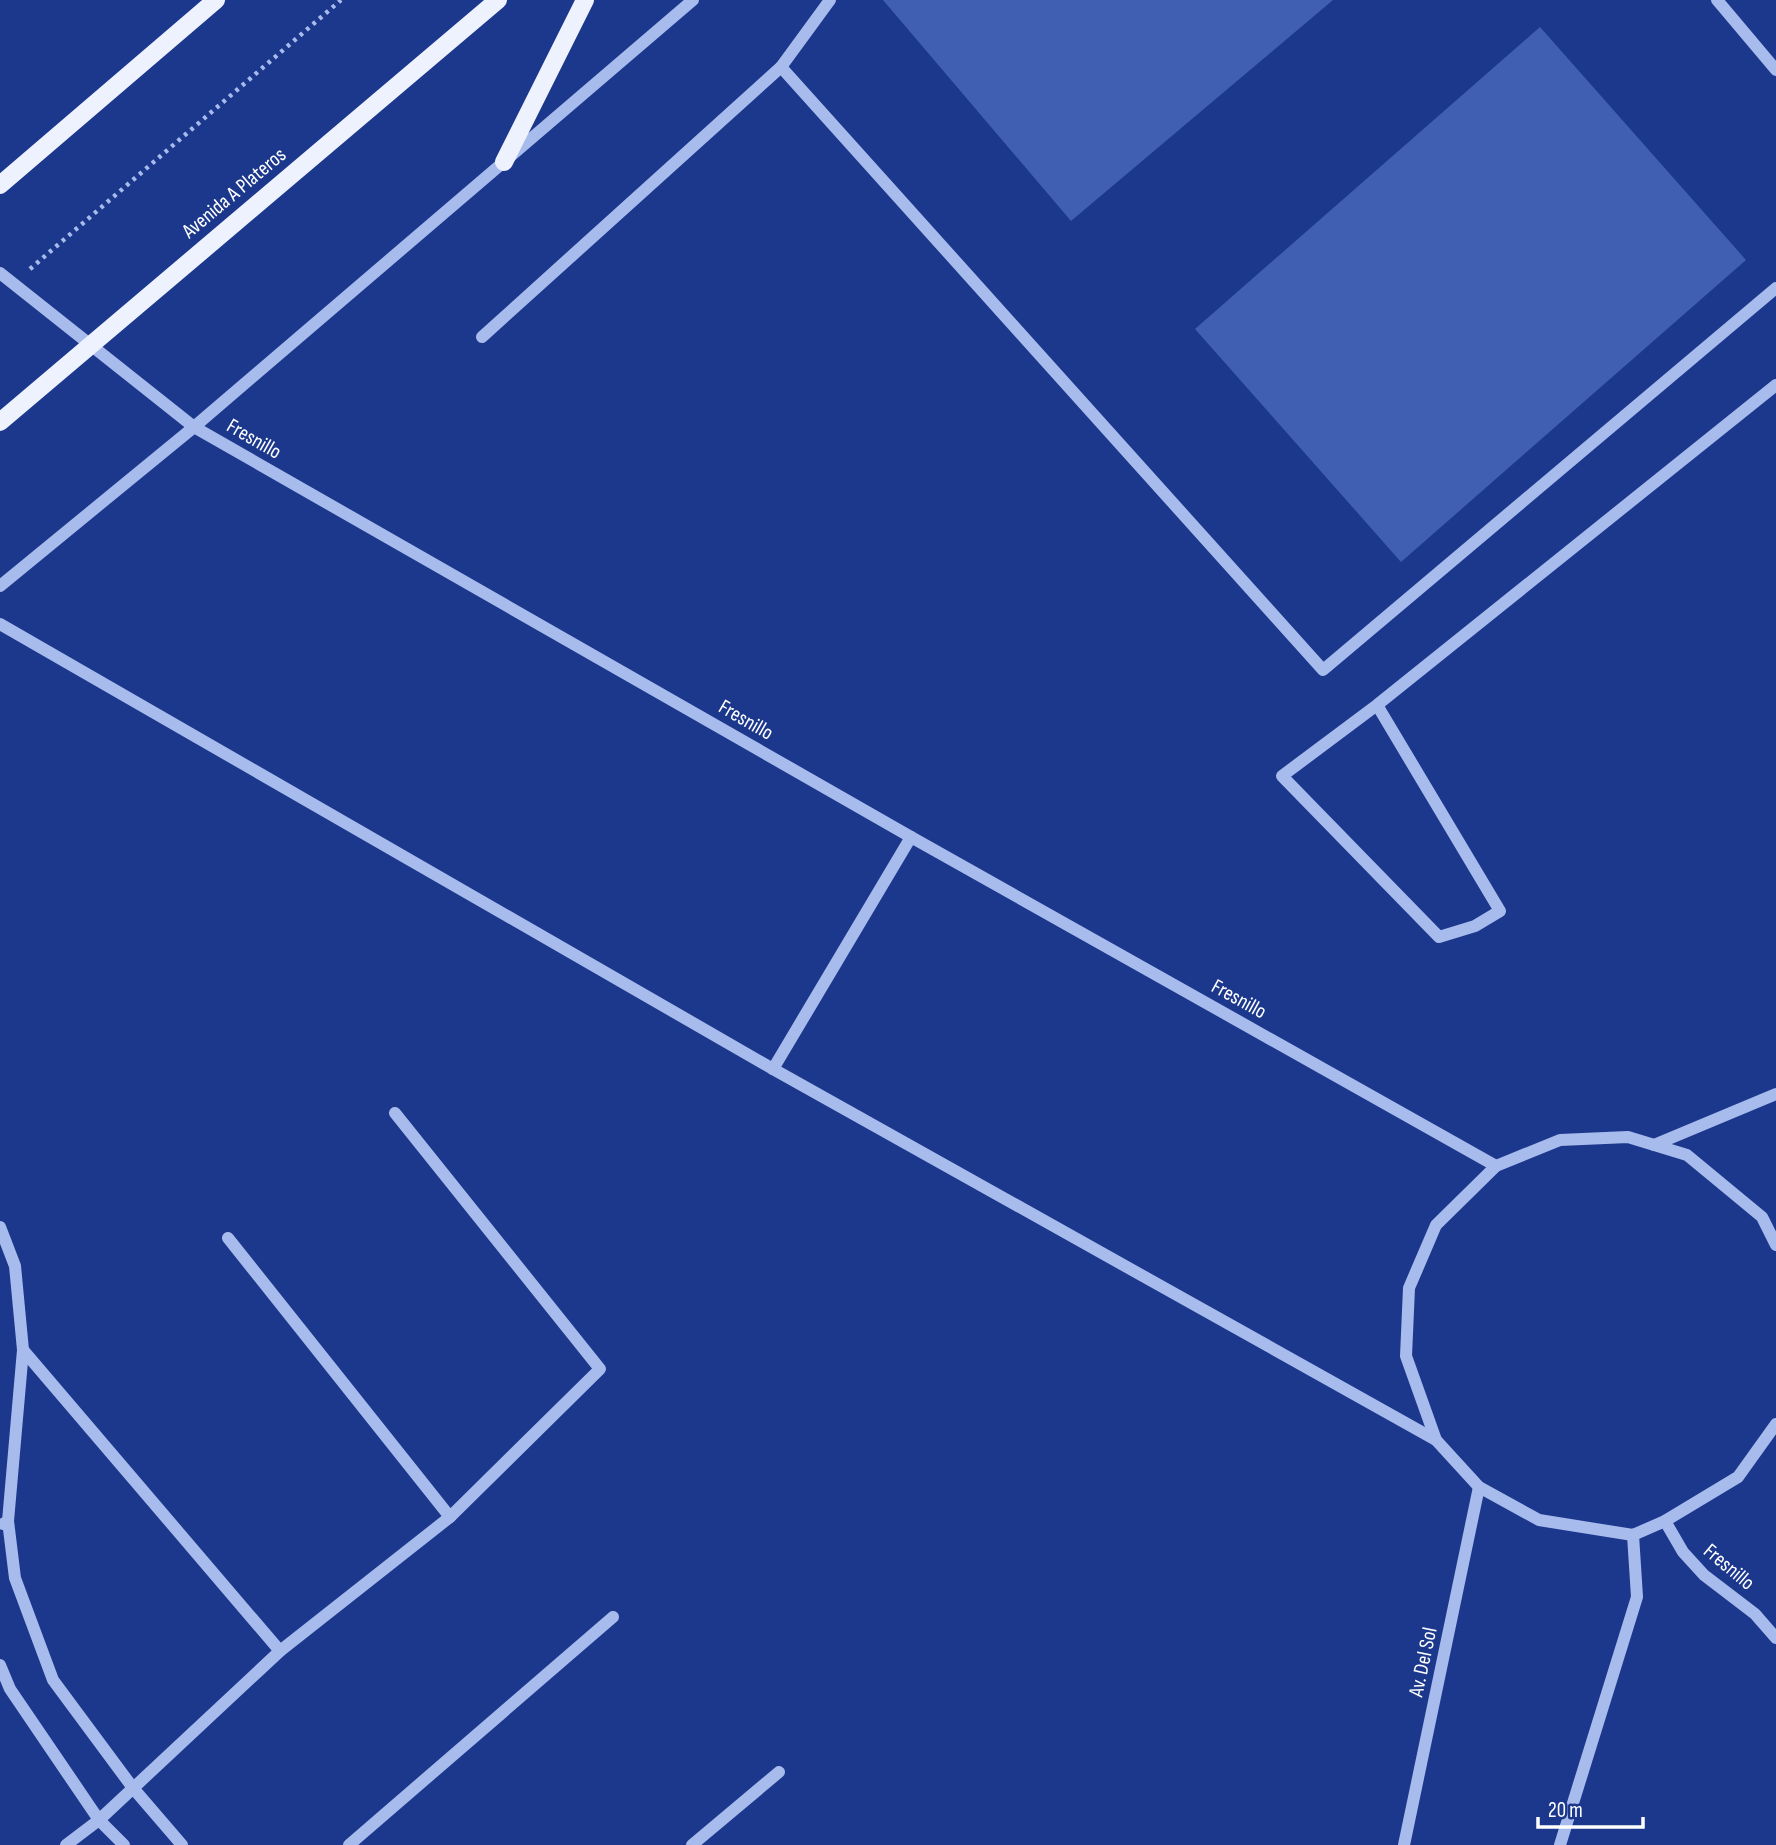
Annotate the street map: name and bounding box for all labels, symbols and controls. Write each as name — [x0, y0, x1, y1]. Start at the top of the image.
street label: Avenida A Plateros — [176, 142, 291, 244]
street label: Fresnillo — [222, 413, 286, 465]
street label: Fresnillo — [714, 694, 778, 746]
street label: Fresnillo — [1207, 974, 1271, 1024]
street label: Fresnillo — [1698, 1538, 1760, 1596]
street label: Av. Del Sol — [1403, 1625, 1443, 1700]
scale bar — [1538, 1786, 1643, 1830]
text: 20 m — [1548, 1798, 1583, 1823]

